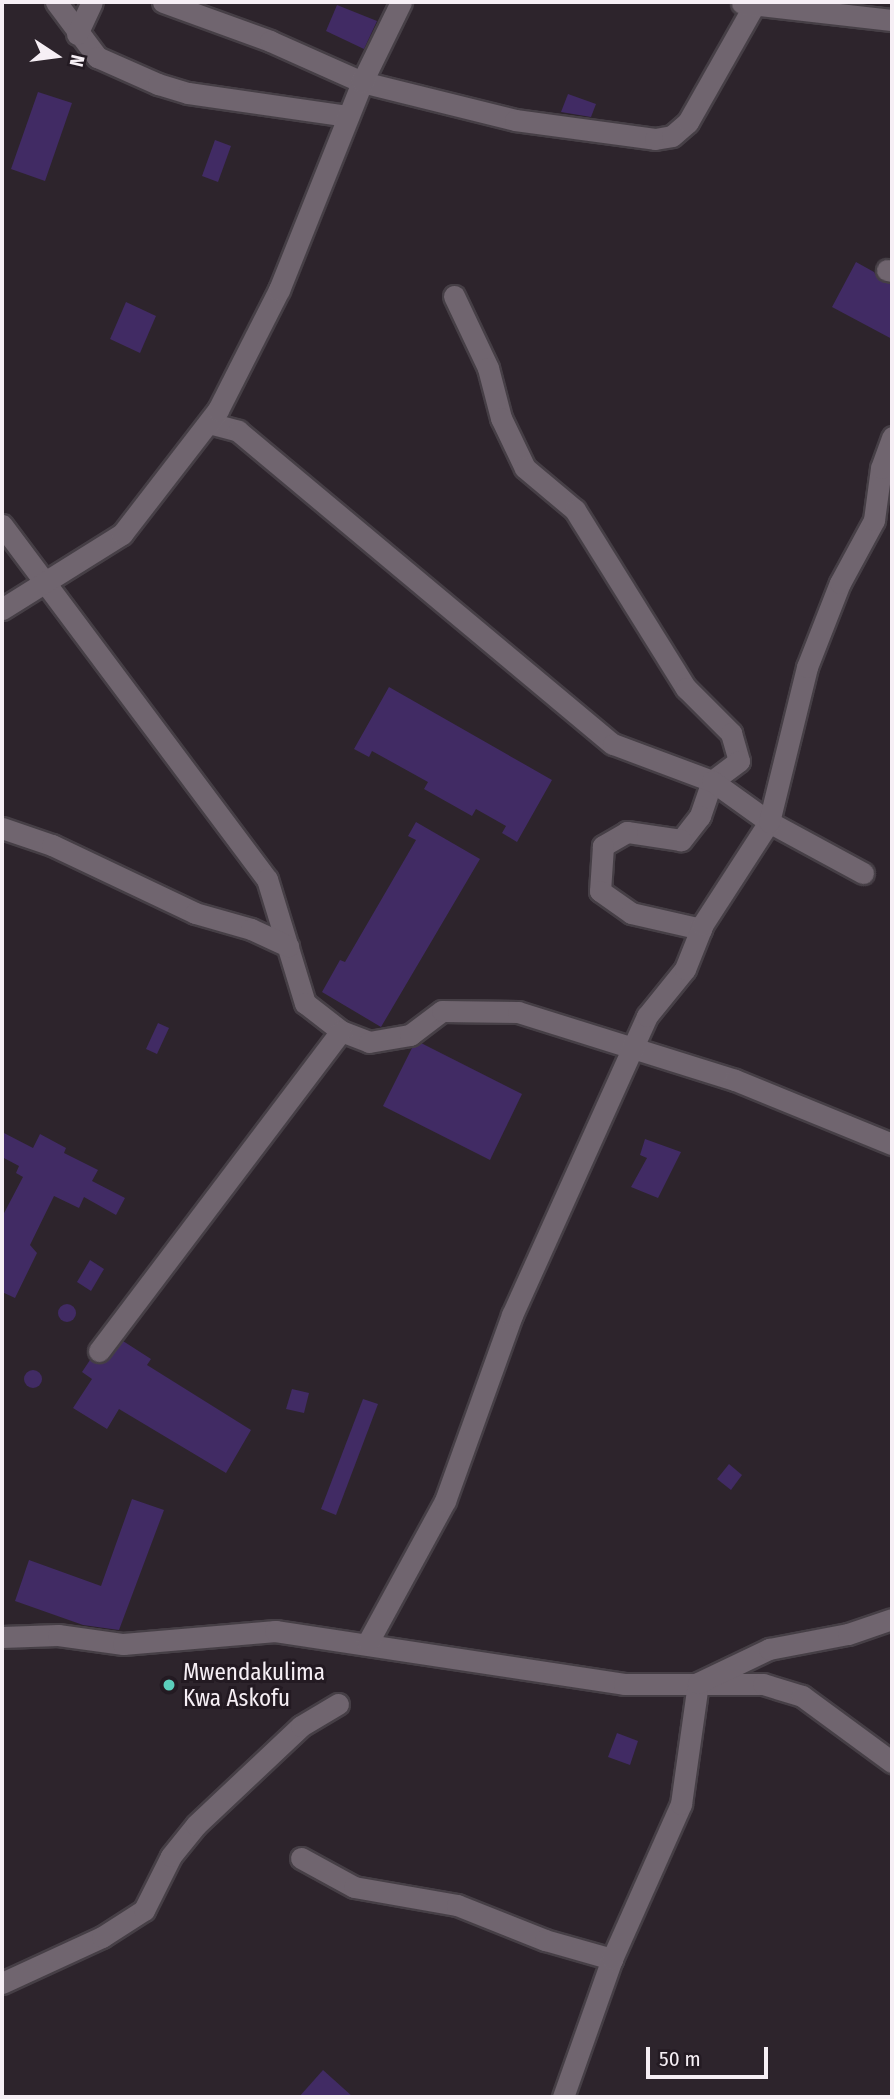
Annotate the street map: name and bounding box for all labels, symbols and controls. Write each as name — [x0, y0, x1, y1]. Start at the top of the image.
north arrow — [21, 21, 91, 91]
text: N — [64, 53, 89, 69]
place label: Mwendakulima Kwa Askofu — [183, 1658, 325, 1712]
marker: Mwendakulima Kwa Askofu — [161, 1677, 177, 1693]
scale bar — [649, 2032, 772, 2076]
text: 50 m — [659, 2046, 701, 2072]

